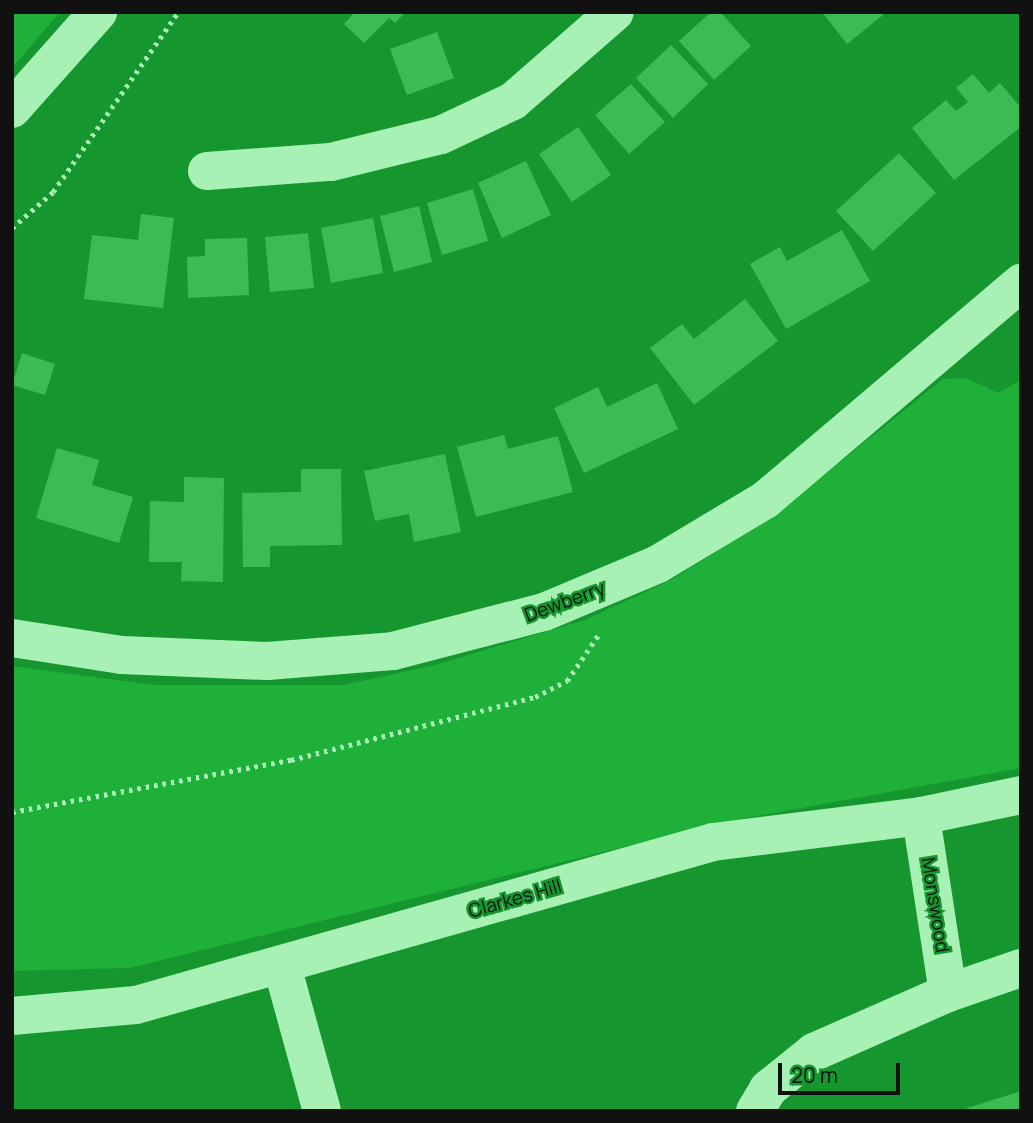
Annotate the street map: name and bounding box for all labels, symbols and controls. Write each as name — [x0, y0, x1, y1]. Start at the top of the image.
street label: Dewberry — [522, 577, 608, 627]
street label: Monswood — [916, 856, 954, 954]
street label: Clarkes Hill — [466, 875, 564, 923]
scale bar — [781, 1050, 904, 1094]
text: 20 m — [791, 1061, 838, 1089]

